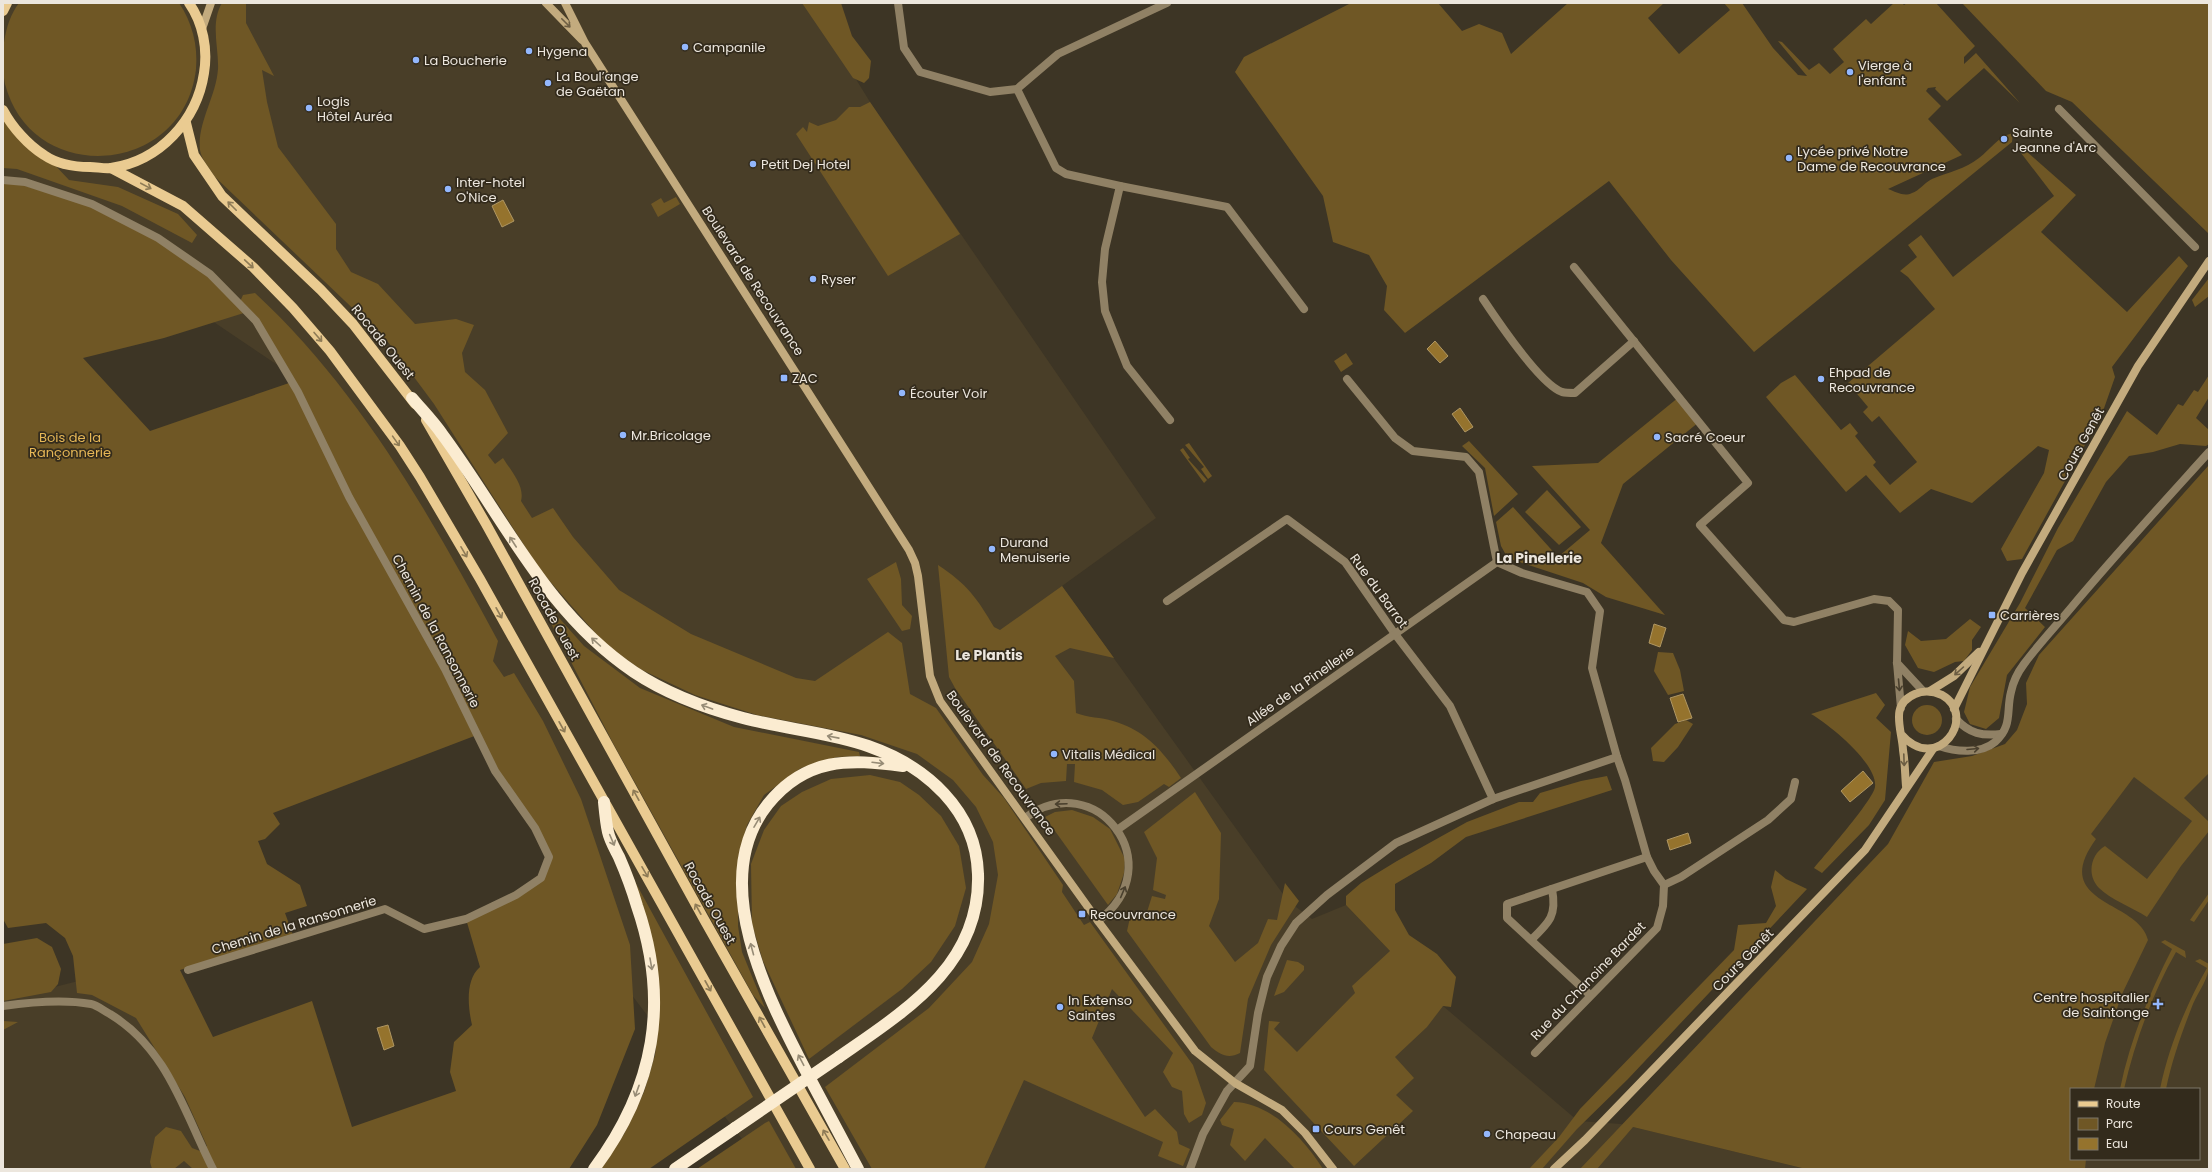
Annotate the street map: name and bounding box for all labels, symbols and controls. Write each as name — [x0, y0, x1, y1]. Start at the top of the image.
one-way arrow — [561, 18, 570, 28]
place label: Campanile — [693, 38, 766, 57]
place label: Hygena — [537, 42, 587, 61]
marker: Campanile — [680, 42, 690, 52]
marker: Hygena — [524, 46, 534, 56]
place label: La Boucherie — [424, 51, 507, 70]
marker: La Boucherie — [411, 55, 421, 65]
place label: Vierge à l'enfant — [1858, 56, 1912, 90]
place label: La Boul’ange de Gaëtan — [556, 67, 639, 101]
marker: Vierge à l'enfant — [1845, 67, 1855, 77]
marker: La Boul’ange de Gaëtan — [543, 78, 553, 88]
place label: Logis Hôtel Auréa — [317, 92, 393, 126]
marker: Logis Hôtel Auréa — [304, 103, 314, 113]
place label: Sainte Jeanne d'Arc — [2012, 123, 2096, 157]
marker: Sainte Jeanne d'Arc — [1999, 134, 2009, 144]
place label: Lycée privé Notre Dame de Recouvrance — [1797, 142, 1946, 176]
marker: Lycée privé Notre Dame de Recouvrance — [1784, 153, 1794, 163]
place label: Petit Dej Hotel — [761, 155, 850, 174]
marker: Petit Dej Hotel — [748, 159, 758, 169]
place label: Inter-hotel O'Nice — [456, 173, 525, 207]
one-way arrow — [140, 183, 152, 190]
marker: Inter-hotel O'Nice — [443, 184, 453, 194]
one-way arrow — [227, 201, 237, 211]
street label: Boulevard de Recouvrance — [697, 202, 809, 360]
one-way arrow — [244, 259, 254, 269]
place label: Ryser — [821, 270, 856, 289]
marker: Ryser — [808, 274, 818, 284]
street label: Rocade Ouest — [347, 301, 419, 384]
one-way arrow — [313, 332, 322, 342]
place label: Ehpad de Recouvrance — [1829, 363, 1915, 397]
place label: ZAC — [792, 369, 818, 388]
marker: ZAC — [779, 373, 789, 383]
marker: Ehpad de Recouvrance — [1816, 374, 1826, 384]
place label: Écouter Voir — [910, 384, 988, 403]
marker: Écouter Voir — [897, 388, 907, 398]
street label: Cours Genêt — [2053, 404, 2109, 484]
place label: Mr.Bricolage — [631, 426, 711, 445]
park label: Bois de la Rançonnerie — [29, 428, 111, 462]
place label: Sacré Coeur — [1665, 428, 1745, 447]
marker: Mr.Bricolage — [618, 430, 628, 440]
marker: Sacré Coeur — [1652, 432, 1662, 442]
one-way arrow — [392, 436, 400, 447]
place label: Durand Menuiserie — [1000, 533, 1070, 567]
one-way arrow — [509, 537, 517, 548]
marker: Durand Menuiserie — [987, 544, 997, 554]
one-way arrow — [460, 546, 468, 558]
district label: La Pinellerie — [1496, 548, 1582, 568]
street label: Rue du Barrot — [1345, 550, 1413, 632]
street label: Chemin de la Ransonnerie — [387, 551, 485, 711]
street label: Rocade Ouest — [524, 574, 585, 664]
place label: Carrières — [2000, 606, 2060, 625]
one-way arrow — [495, 607, 503, 619]
marker: Carrières — [1987, 610, 1997, 620]
one-way arrow — [590, 637, 601, 646]
street label: Allée de la Pinellerie — [1242, 641, 1358, 731]
district label: Le Plantis — [955, 645, 1023, 665]
one-way arrow — [1954, 666, 1964, 675]
one-way arrow — [1895, 678, 1902, 691]
street label: Boulevard de Recouvrance — [942, 687, 1060, 839]
one-way arrow — [701, 703, 713, 711]
one-way arrow — [558, 721, 566, 733]
one-way arrow — [827, 733, 840, 741]
place label: Vitalis Médical — [1062, 745, 1155, 764]
one-way arrow — [1966, 745, 1979, 753]
marker: Vitalis Médical — [1049, 749, 1059, 759]
one-way arrow — [1900, 753, 1908, 766]
one-way arrow — [871, 759, 884, 767]
one-way arrow — [631, 789, 639, 801]
one-way arrow — [1055, 800, 1068, 807]
one-way arrow — [753, 816, 761, 828]
one-way arrow — [608, 834, 616, 846]
street label: Rocade Ouest — [680, 858, 741, 948]
one-way arrow — [641, 866, 649, 878]
one-way arrow — [1120, 886, 1127, 898]
street label: Chemin de la Ransonnerie — [209, 891, 379, 959]
one-way arrow — [694, 903, 702, 915]
place label: Recouvrance — [1090, 905, 1176, 924]
marker: Recouvrance — [1077, 909, 1087, 919]
street label: Rue du Chanoine Bardet — [1526, 917, 1650, 1045]
street label: Cours Genêt — [1708, 924, 1778, 996]
one-way arrow — [748, 942, 755, 955]
one-way arrow — [647, 957, 655, 970]
one-way arrow — [705, 980, 713, 992]
place label: Centre hospitalier de Saintonge — [2033, 988, 2149, 1022]
place label: In Extenso Saintes — [1068, 991, 1132, 1025]
marker: Centre hospitalier de Saintonge — [2152, 998, 2164, 1010]
marker: In Extenso Saintes — [1055, 1002, 1065, 1012]
one-way arrow — [757, 1016, 765, 1028]
one-way arrow — [796, 1055, 804, 1067]
one-way arrow — [633, 1085, 641, 1097]
legend — [2070, 1088, 2200, 1160]
text: Route — [2106, 1095, 2140, 1112]
text: Parc — [2106, 1115, 2133, 1132]
place label: Cours Genêt — [1324, 1120, 1405, 1139]
marker: Cours Genêt — [1311, 1124, 1321, 1134]
place label: Chapeau — [1495, 1125, 1556, 1144]
one-way arrow — [821, 1129, 829, 1141]
marker: Chapeau — [1482, 1129, 1492, 1139]
text: Eau — [2106, 1135, 2128, 1152]

